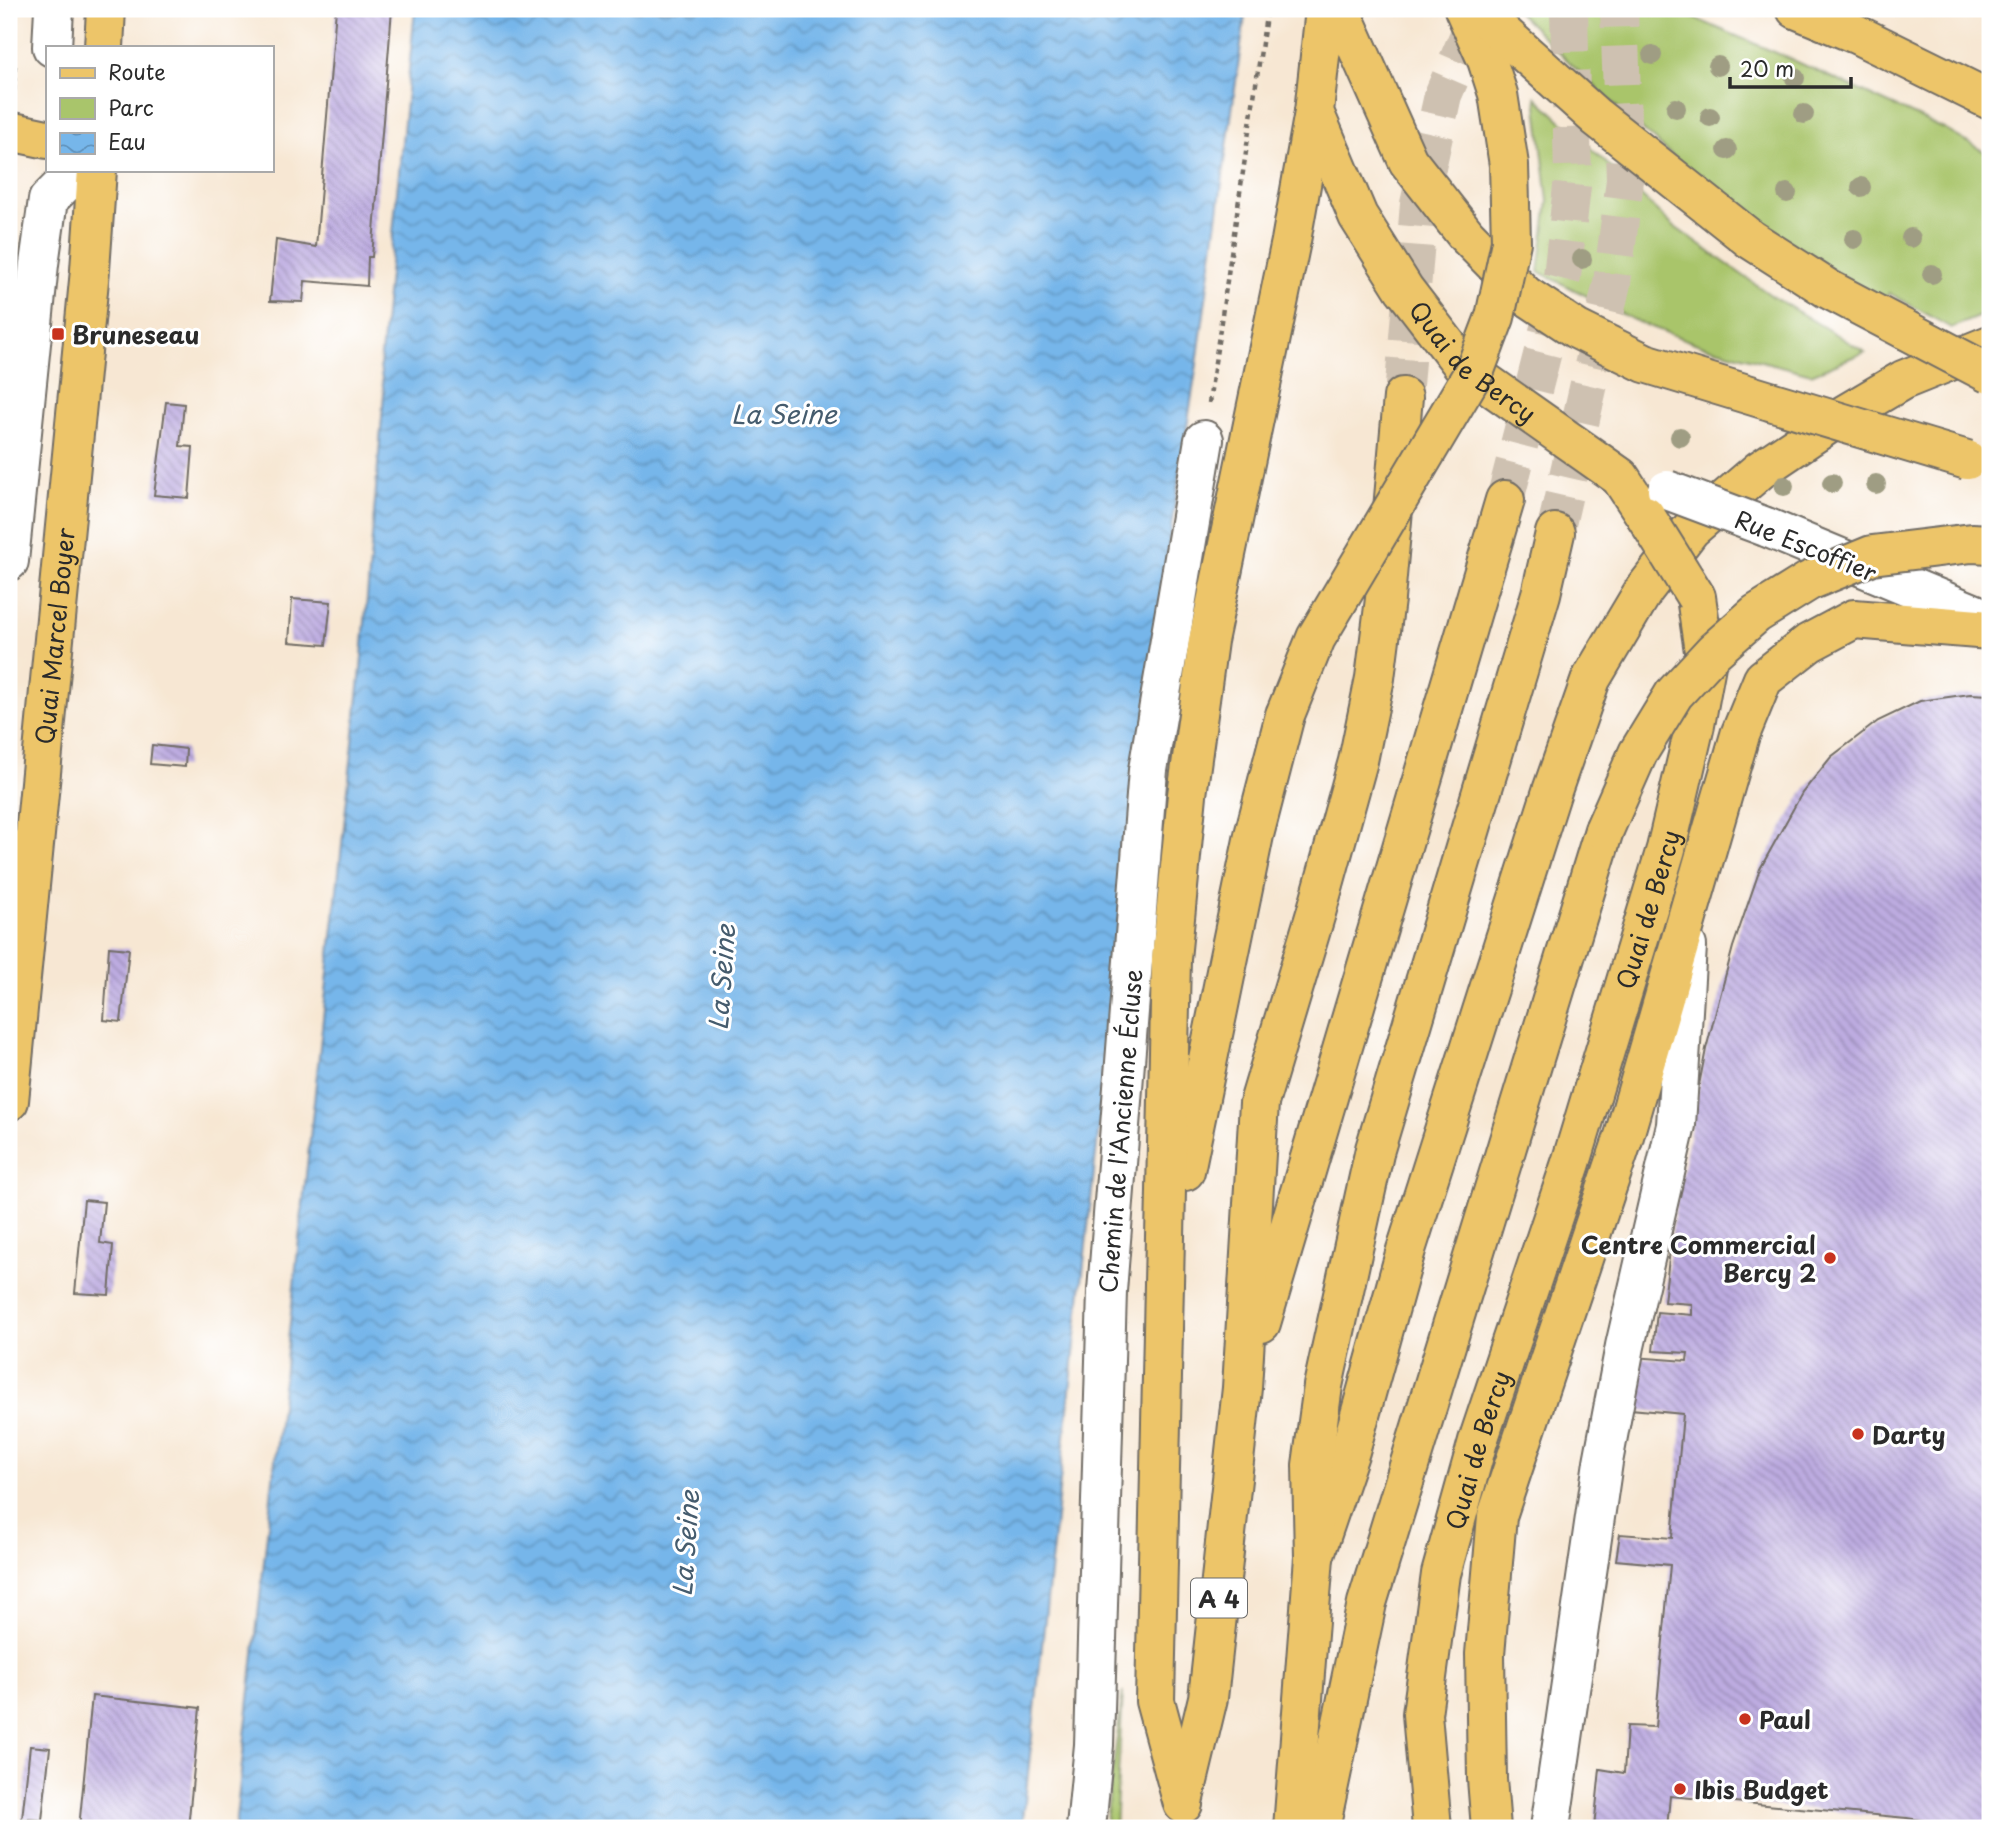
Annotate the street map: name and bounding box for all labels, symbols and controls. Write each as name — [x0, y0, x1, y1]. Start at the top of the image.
legend — [46, 46, 273, 172]
scale bar — [1730, 46, 1850, 90]
text: 20 m — [1740, 52, 1794, 84]
text: Route — [108, 55, 166, 87]
text: Parc — [108, 91, 154, 123]
text: Eau — [108, 125, 146, 157]
street label: Quai de Bercy — [1401, 293, 1544, 431]
place label: Bruneseau — [72, 316, 200, 352]
marker: Bruneseau — [50, 326, 66, 342]
water label: La Seine — [731, 394, 838, 433]
street label: Rue Escoffier — [1730, 500, 1882, 590]
street label: Quai Marcel Boyer — [26, 525, 83, 746]
street label: Quai de Bercy — [1607, 826, 1688, 993]
water label: La Seine — [698, 921, 744, 1031]
street label: Chemin de l'Ancienne Écluse — [1089, 968, 1150, 1294]
place label: Centre Commercial Bercy 2 — [1581, 1226, 1816, 1290]
marker: Centre Commercial Bercy 2 — [1822, 1250, 1838, 1266]
street label: Quai de Bercy — [1436, 1366, 1518, 1534]
place label: Darty — [1872, 1416, 1945, 1452]
marker: Darty — [1850, 1426, 1866, 1442]
water label: La Seine — [662, 1487, 708, 1597]
road number: A 4 — [1191, 1578, 1247, 1618]
place label: Paul — [1759, 1701, 1811, 1737]
marker: Paul — [1737, 1711, 1753, 1727]
place label: Ibis Budget — [1694, 1771, 1829, 1807]
marker: Ibis Budget — [1672, 1781, 1688, 1797]

